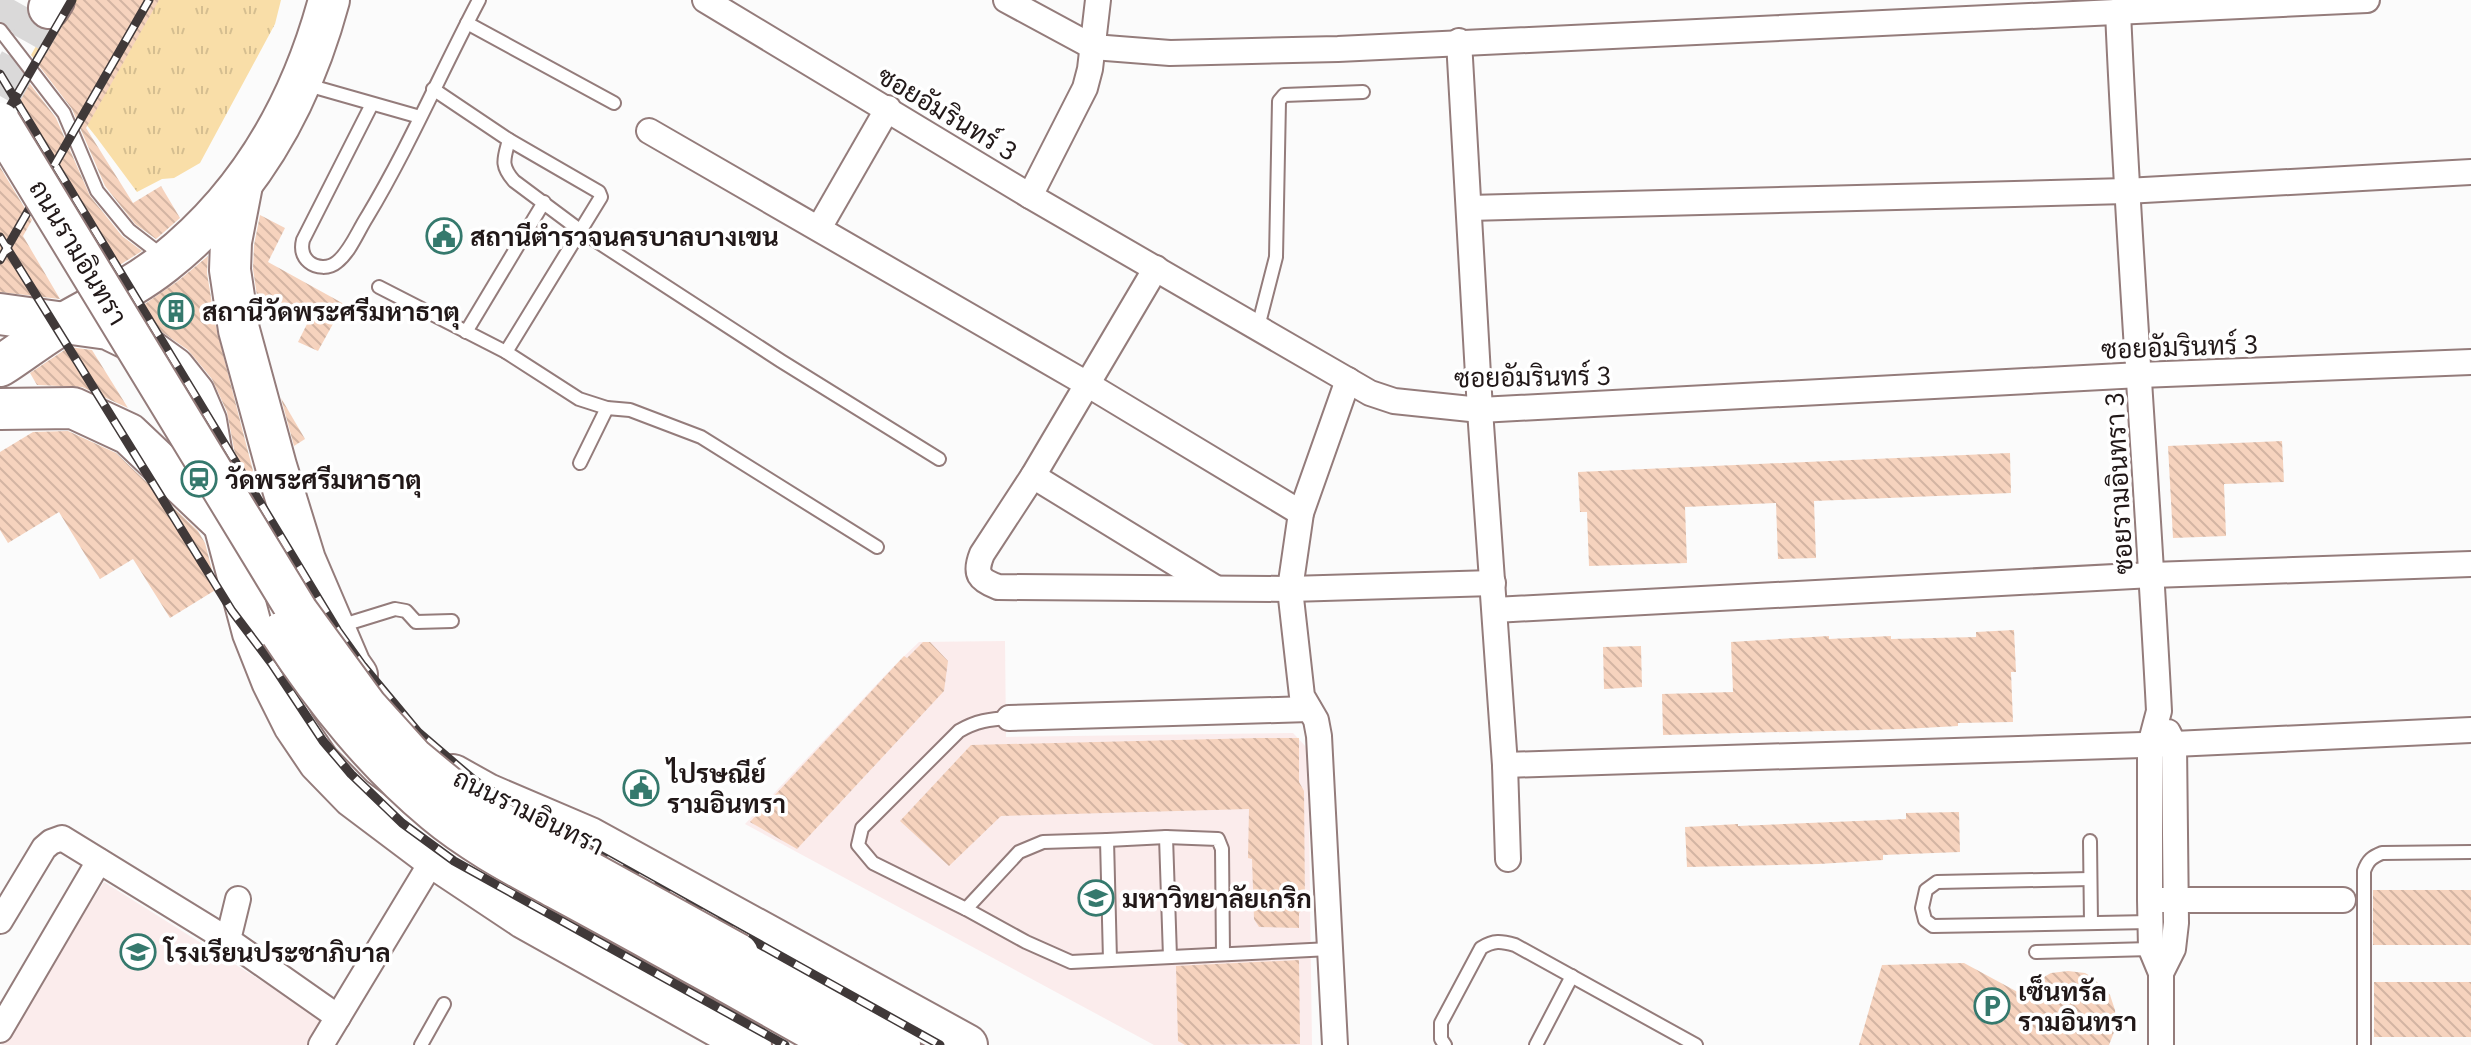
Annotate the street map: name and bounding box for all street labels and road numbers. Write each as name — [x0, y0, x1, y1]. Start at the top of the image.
street label: ซอยอัมรินทร์ 3 — [872, 58, 1024, 168]
street label: ถนนรามอินทรา — [22, 173, 136, 331]
street label: ซอยอัมรินทร์ 3 — [2100, 326, 2260, 366]
street label: ซอยอัมรินทร์ 3 — [1454, 358, 1612, 394]
street label: ซอยรามอินทรา 3 — [2096, 391, 2140, 575]
street label: ถนนรามอินทรา — [448, 760, 610, 862]

